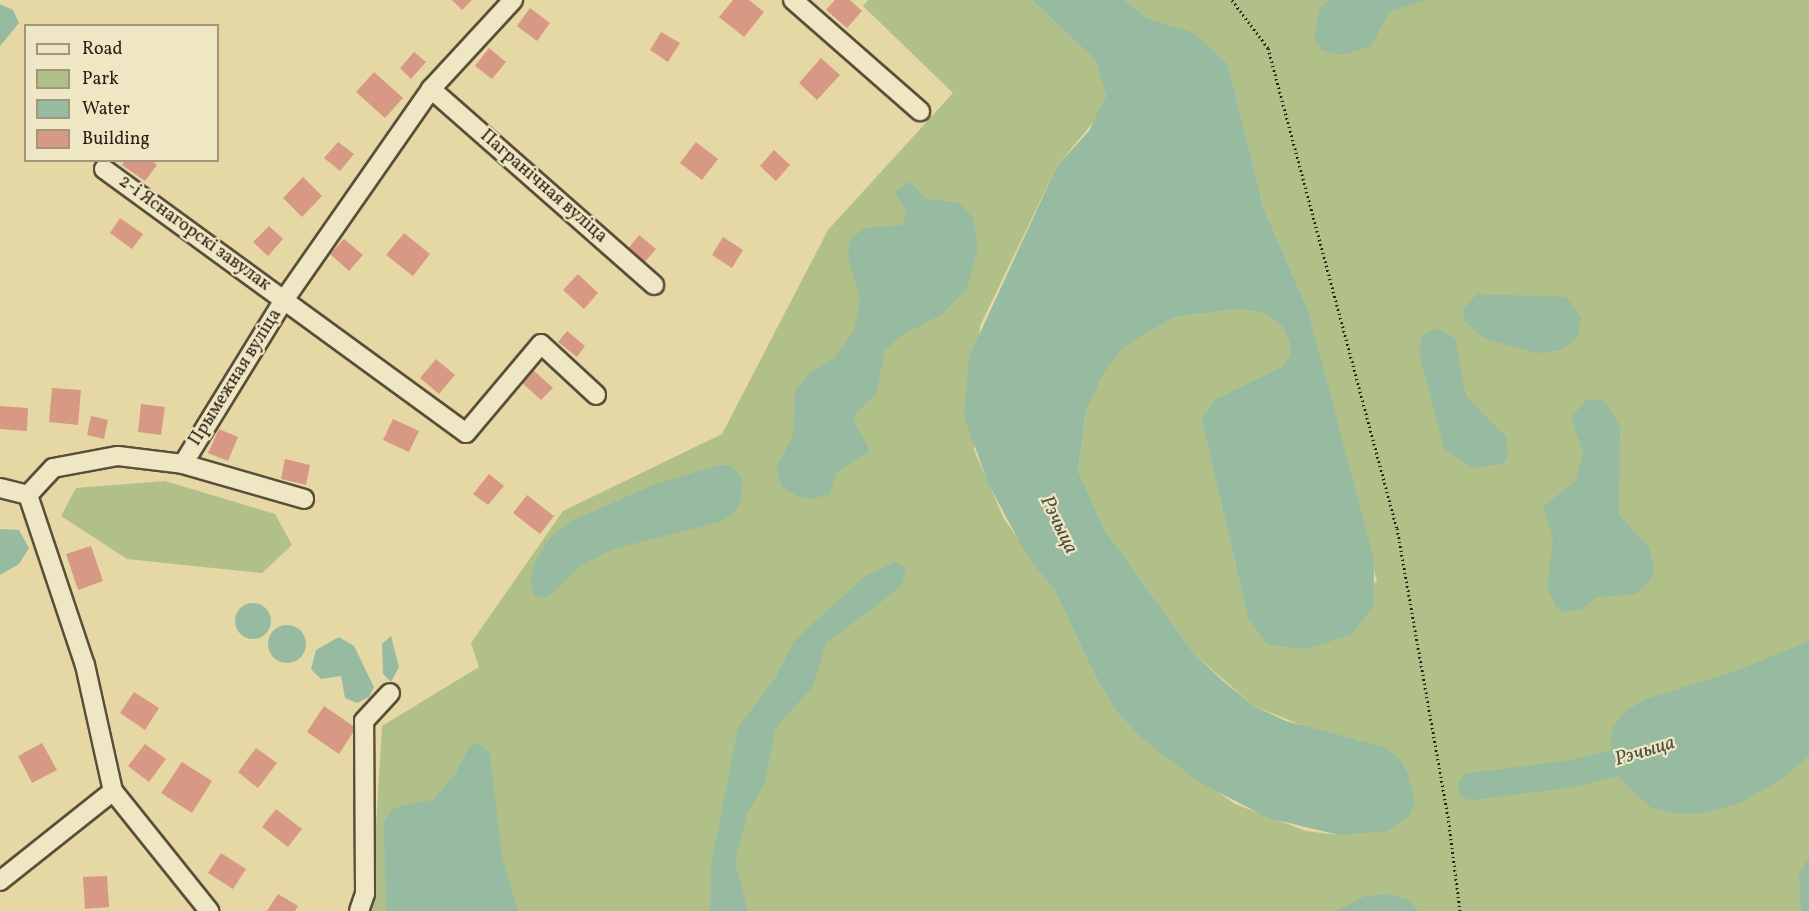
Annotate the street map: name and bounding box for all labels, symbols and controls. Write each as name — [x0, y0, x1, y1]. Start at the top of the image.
legend — [24, 24, 219, 162]
text: Road — [82, 37, 123, 62]
text: Park — [82, 67, 119, 92]
text: Water — [82, 97, 130, 122]
street label: Пагранічная вуліца — [475, 126, 611, 248]
text: Building — [82, 127, 150, 152]
street label: 2-і Яснагорскі завулак — [114, 172, 274, 296]
street label: Прымежная вуліца — [185, 306, 287, 450]
water label: Рэчыца — [1034, 492, 1082, 558]
water label: Рэчыца — [1612, 731, 1678, 773]

